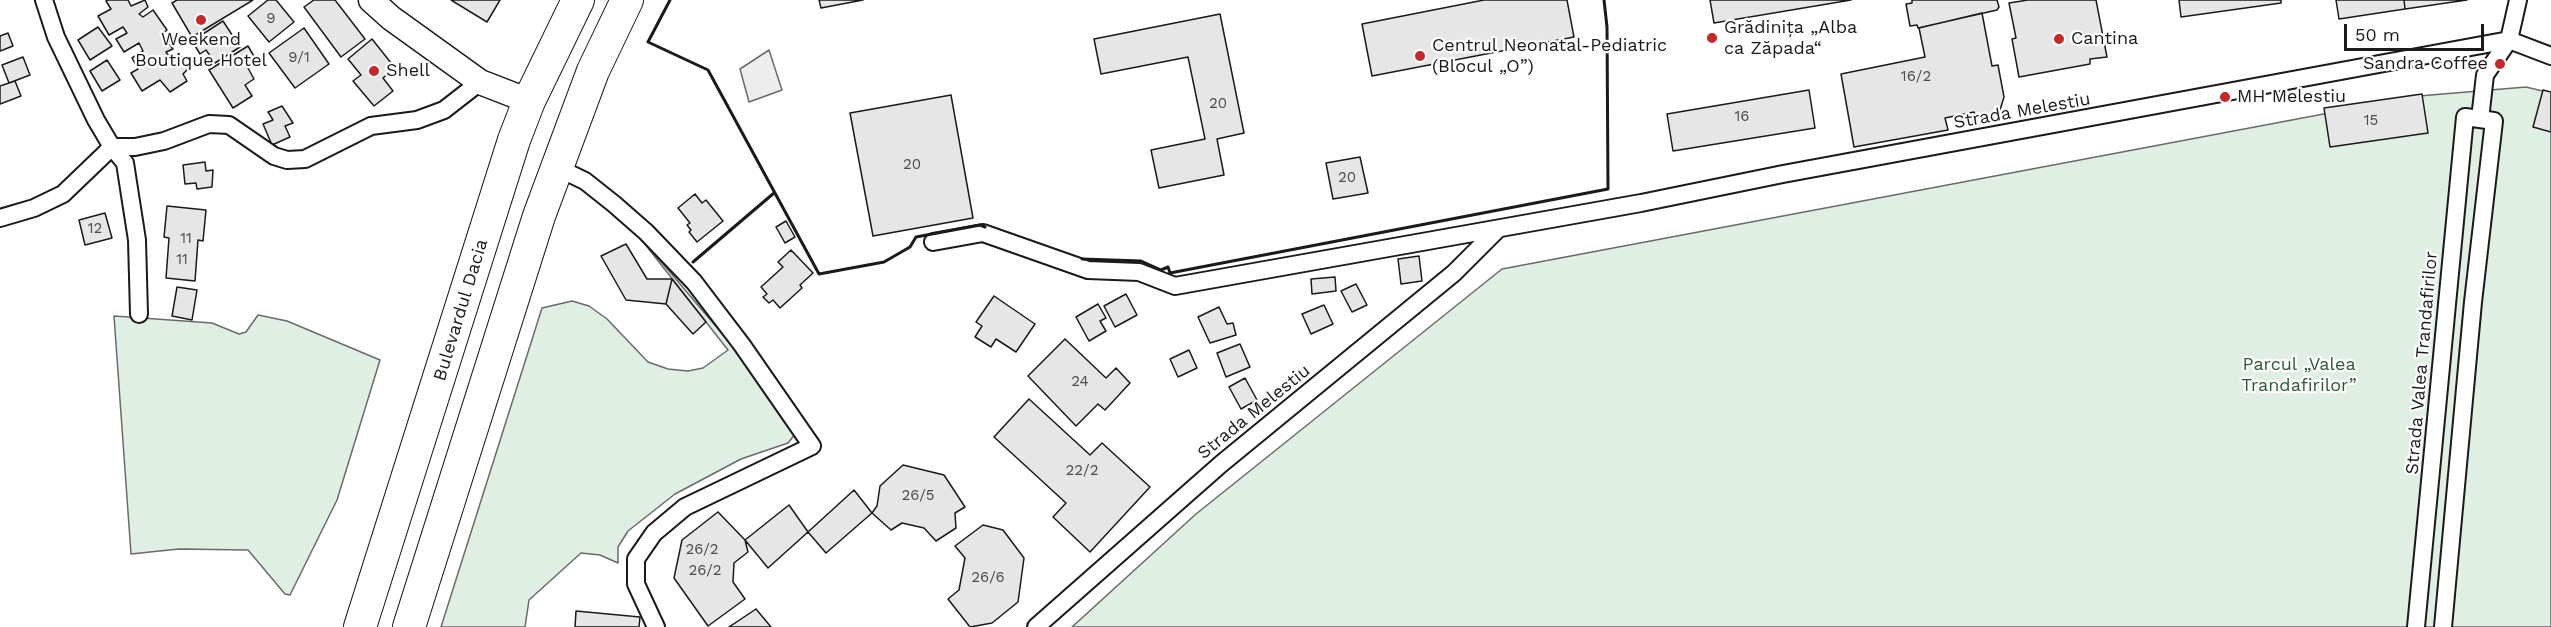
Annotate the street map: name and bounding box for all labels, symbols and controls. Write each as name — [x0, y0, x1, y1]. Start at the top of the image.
house number: 9 — [266, 10, 276, 28]
scale bar — [2347, 12, 2486, 50]
marker: Weekend Boutique Hotel — [194, 13, 208, 27]
place label: Grădinița „Alba ca Zăpada“ — [1724, 17, 1857, 60]
text: 50 m — [2355, 24, 2400, 45]
place label: Cantina — [2071, 28, 2138, 50]
place label: Weekend Boutique Hotel — [135, 29, 267, 72]
marker: Grădinița „Alba ca Zăpada“ — [1705, 31, 1719, 45]
marker: Cantina — [2052, 32, 2066, 46]
place label: Centrul Neonatal-Pediatric (Blocul „O”) — [1432, 35, 1667, 78]
house number: 9/1 — [288, 49, 310, 67]
marker: Centrul Neonatal-Pediatric (Blocul „O”) — [1413, 49, 1427, 63]
place label: Sandra Coffee — [2363, 53, 2488, 75]
marker: Sandra Coffee — [2493, 57, 2507, 71]
place label: Shell — [386, 60, 430, 82]
marker: Shell — [367, 64, 381, 78]
house number: 16/2 — [1901, 68, 1931, 86]
place label: MH Melestiu — [2237, 86, 2346, 108]
street label: Strada Melestiu — [1952, 88, 2092, 134]
marker: MH Melestiu — [2218, 90, 2232, 104]
house number: 20 — [1209, 95, 1227, 113]
house number: 16 — [1735, 108, 1749, 126]
house number: 15 — [2364, 112, 2378, 130]
house number: 20 — [903, 156, 921, 174]
house number: 20 — [1338, 169, 1356, 187]
house number: 12 — [88, 220, 102, 238]
house number: 11 — [180, 230, 192, 248]
street label: Bulevardul Dacia — [429, 236, 493, 384]
street label: Strada Valea Trandafirilor — [2401, 250, 2443, 476]
house number: 11 — [176, 251, 188, 269]
park label: Parcul „Valea Trandafirilor” — [2241, 354, 2357, 397]
street label: Strada Melestiu — [1193, 360, 1315, 464]
house number: 24 — [1071, 373, 1089, 391]
house number: 22/2 — [1066, 462, 1098, 480]
house number: 26/5 — [901, 487, 935, 505]
house number: 26/2 — [685, 541, 719, 559]
house number: 26/2 — [688, 562, 722, 580]
house number: 26/6 — [971, 569, 1005, 587]

